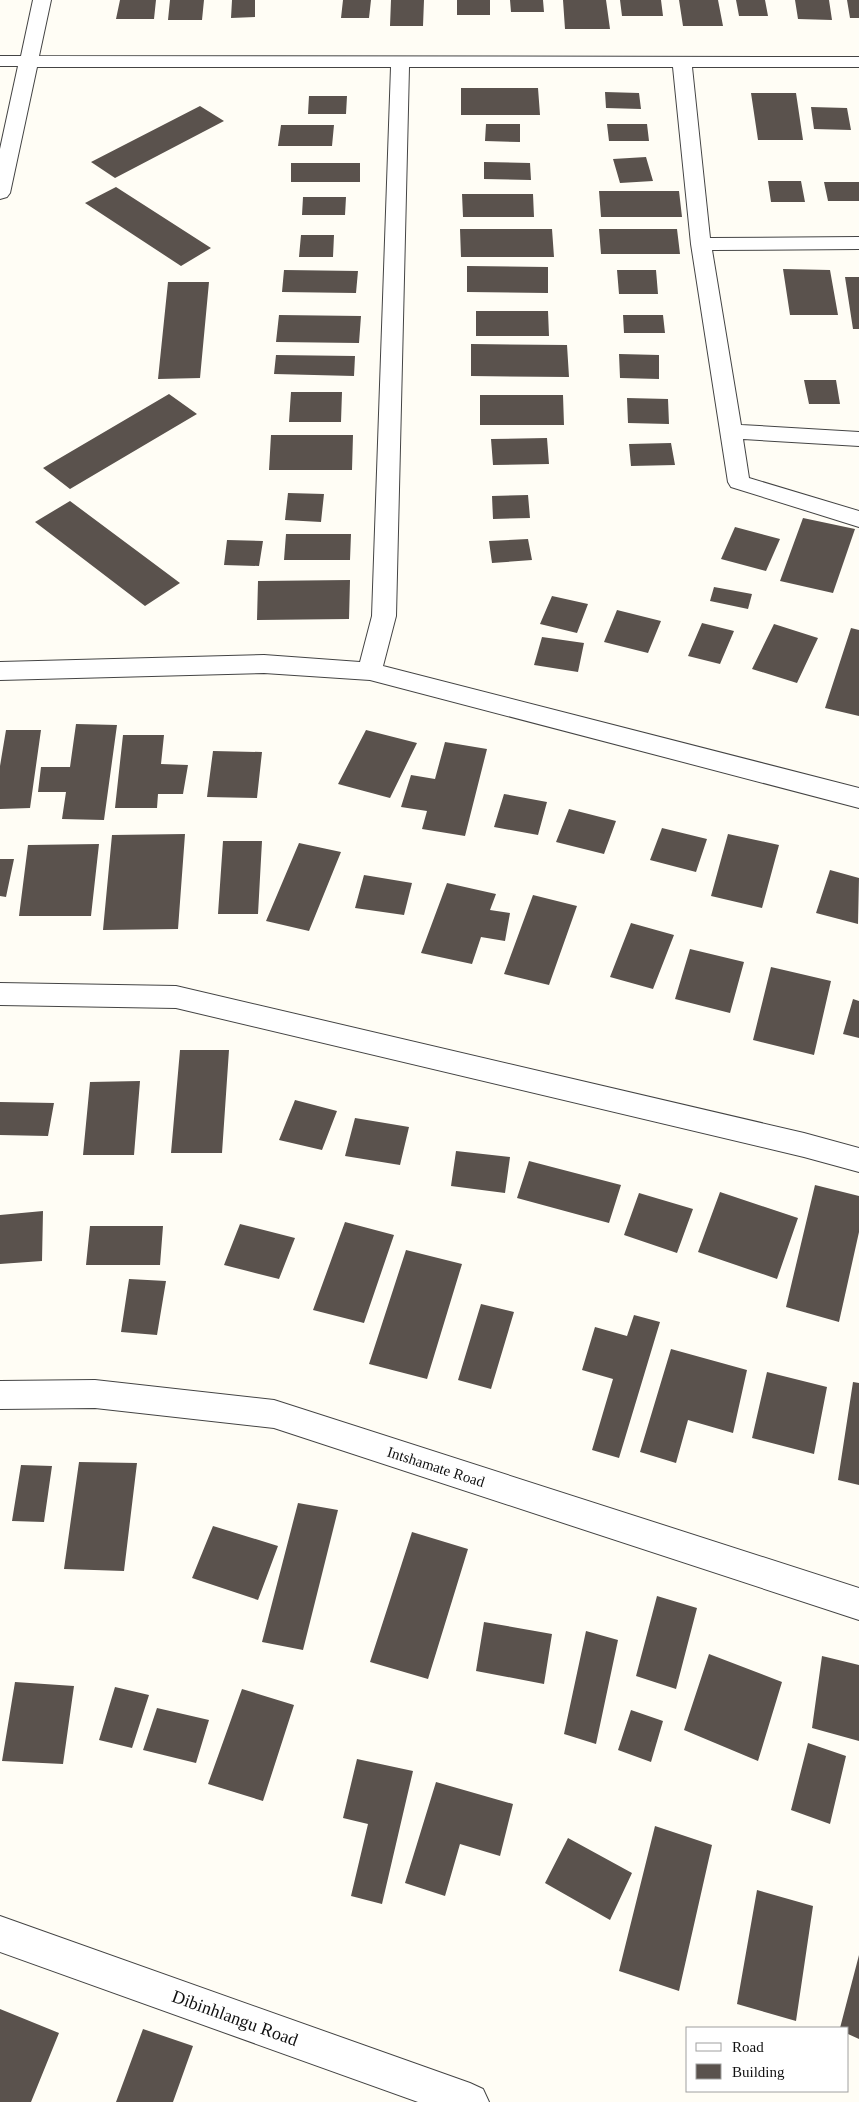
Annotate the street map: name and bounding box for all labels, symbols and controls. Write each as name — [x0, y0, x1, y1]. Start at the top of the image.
street label: Intshamate Road — [385, 1444, 487, 1490]
street label: Dibinhlangu Road — [169, 1986, 301, 2050]
legend — [686, 2027, 849, 2092]
text: Road — [732, 2039, 764, 2055]
text: Building — [732, 2064, 785, 2080]

